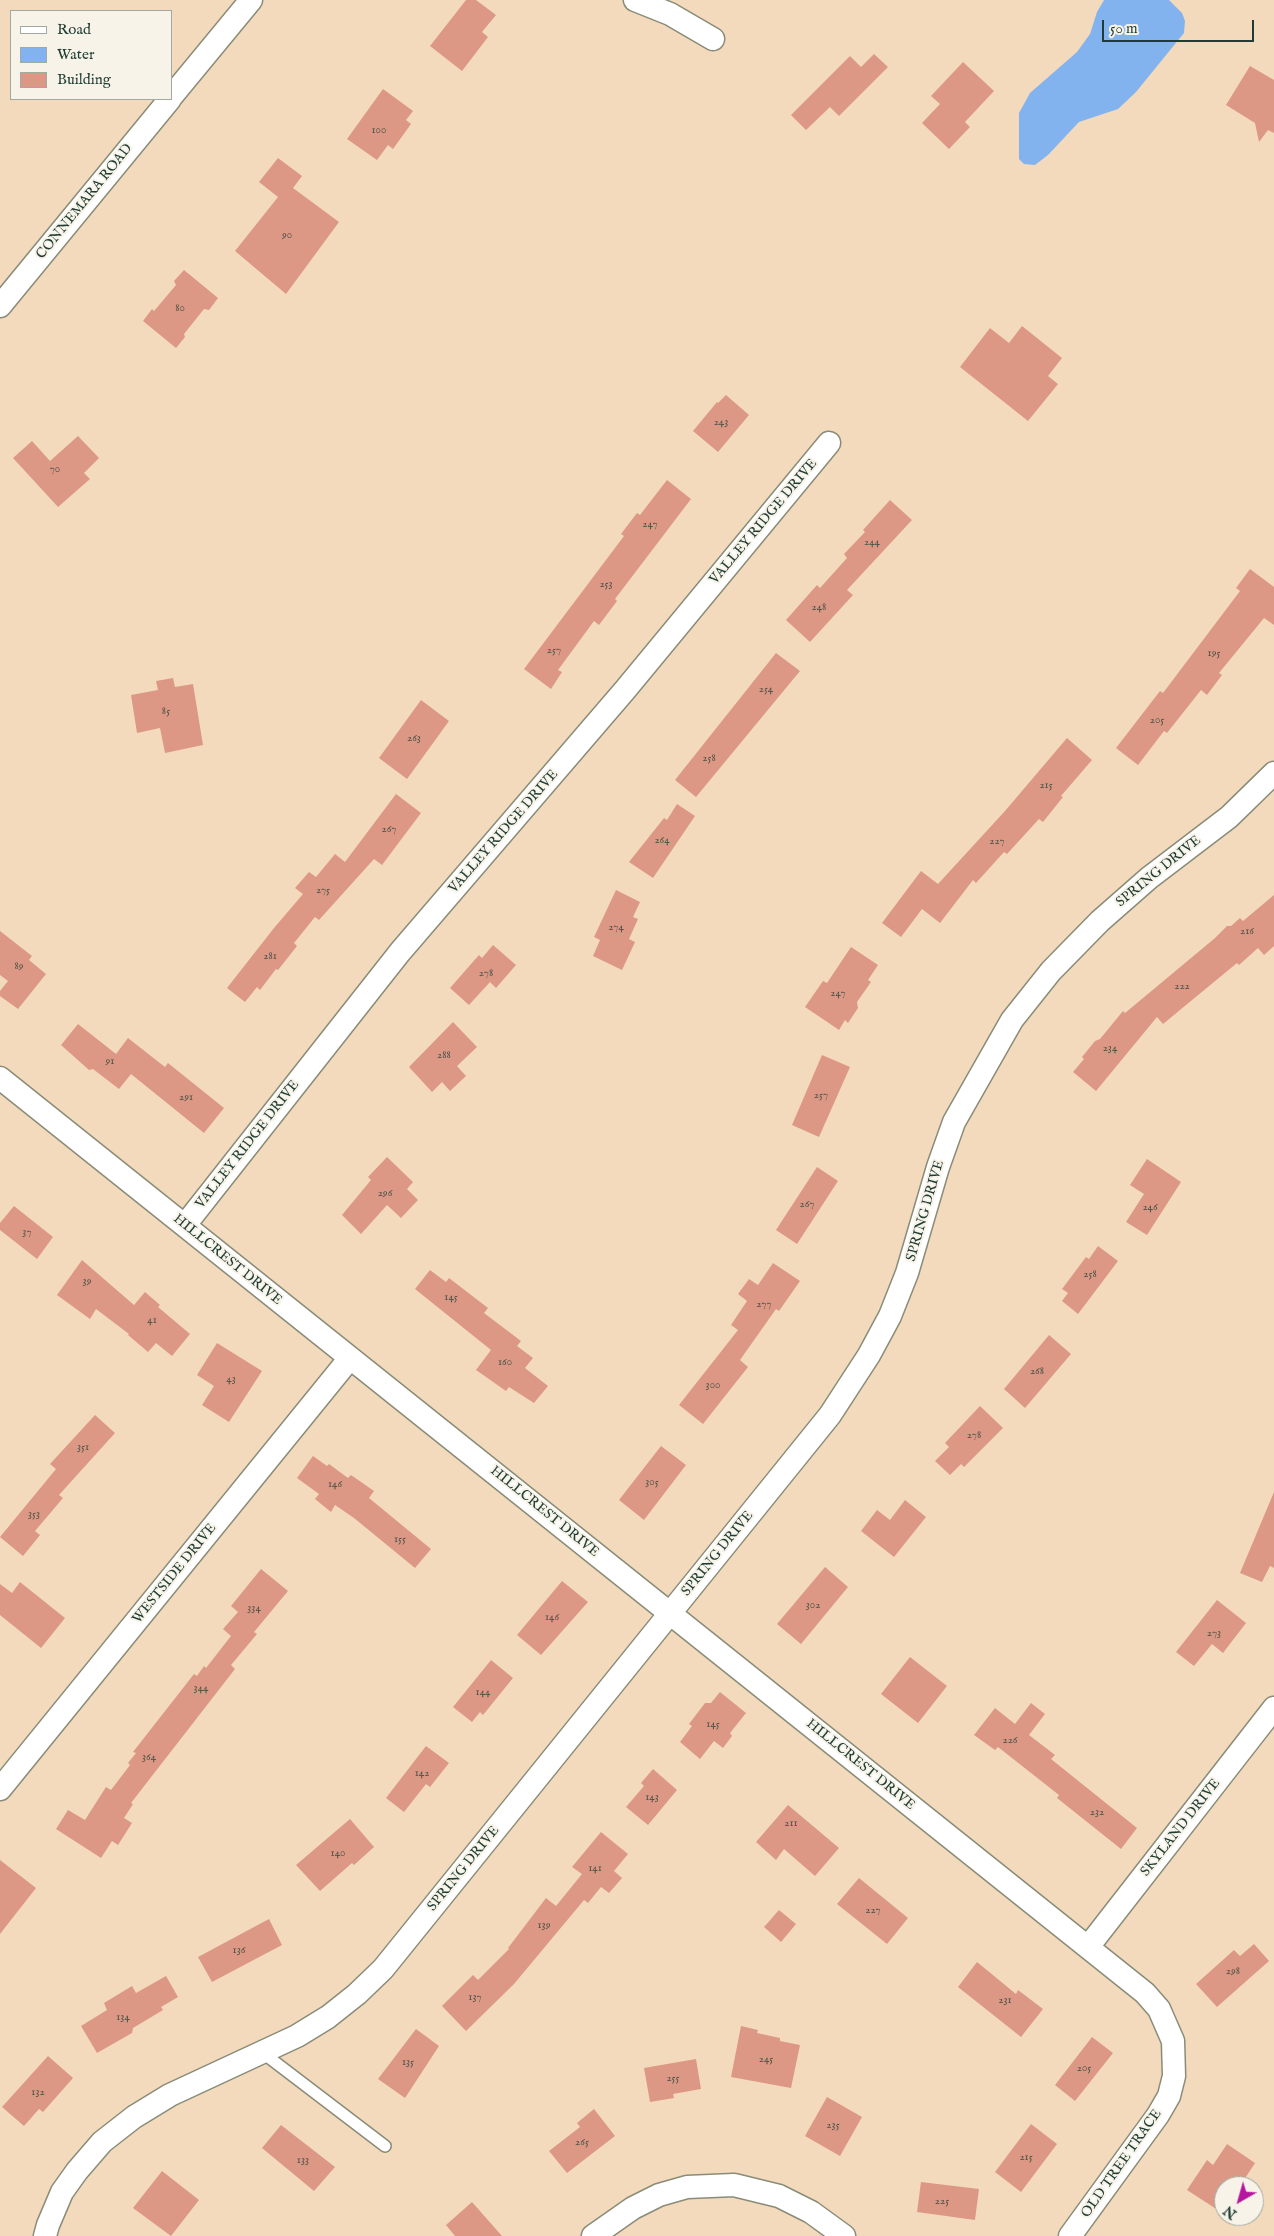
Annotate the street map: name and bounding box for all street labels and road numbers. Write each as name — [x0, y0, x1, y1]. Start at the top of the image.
street label: CONNEMARA ROAD — [33, 141, 137, 263]
street label: VALLEY RIDGE DRIVE — [707, 456, 821, 588]
street label: VALLEY RIDGE DRIVE — [446, 767, 562, 897]
street label: SPRING DRIVE — [1113, 833, 1205, 911]
street label: VALLEY RIDGE DRIVE — [193, 1077, 303, 1213]
street label: SPRING DRIVE — [904, 1158, 948, 1264]
street label: HILLCREST DRIVE — [169, 1211, 285, 1309]
street label: HILLCREST DRIVE — [486, 1463, 602, 1561]
street label: SPRING DRIVE — [679, 1508, 757, 1600]
street label: WESTSIDE DRIVE — [129, 1521, 221, 1627]
street label: HILLCREST DRIVE — [802, 1716, 918, 1814]
street label: SKYLAND DRIVE — [1138, 1776, 1224, 1880]
street label: SPRING DRIVE — [425, 1823, 503, 1915]
street label: OLD TREE TRACE — [1078, 2106, 1166, 2222]

